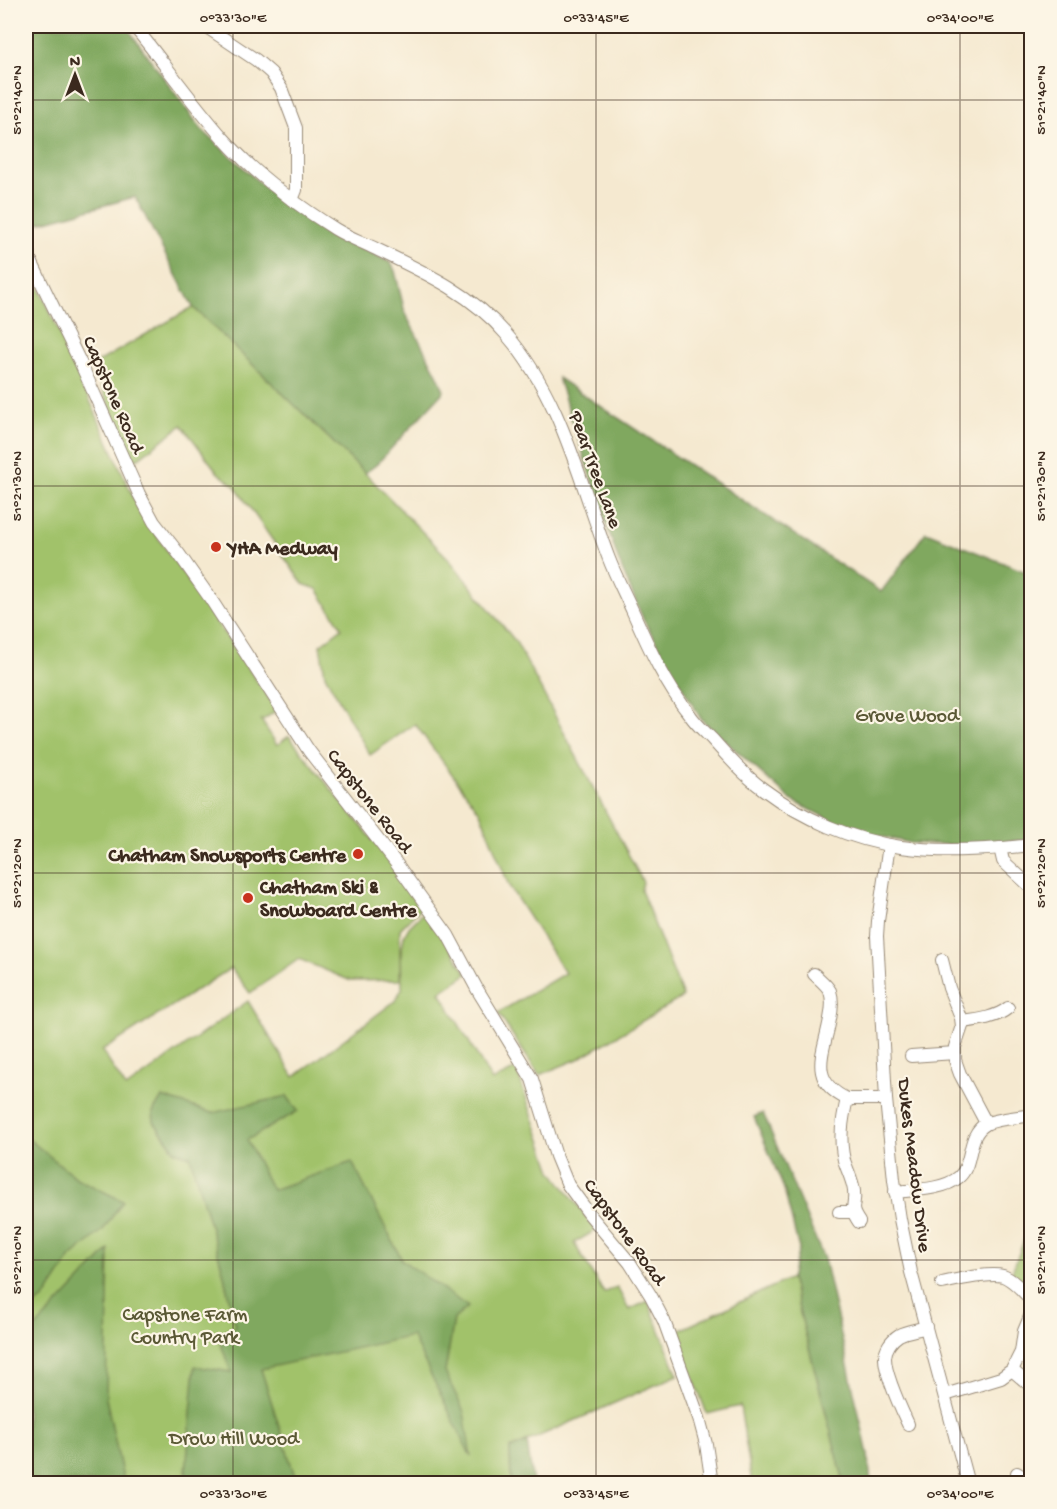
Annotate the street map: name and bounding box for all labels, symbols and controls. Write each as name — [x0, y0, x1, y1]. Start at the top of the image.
text: 0°33'30"E — [200, 10, 267, 28]
text: 0°33'45"E — [563, 10, 629, 28]
text: 0°34'00"E — [927, 10, 994, 28]
north arrow — [45, 45, 105, 105]
text: N — [70, 54, 81, 73]
text: 51°21'40"N — [9, 65, 27, 135]
text: 51°21'40"N — [1033, 65, 1051, 135]
street label: Capstone Road — [76, 333, 149, 460]
street label: Pear Tree Lane — [562, 408, 626, 532]
text: 51°21'30"N — [9, 451, 27, 521]
text: 51°21'30"N — [1033, 451, 1051, 521]
place label: YHA Medway — [226, 539, 338, 562]
marker: YHA Medway — [209, 540, 223, 554]
park label: Grove Wood — [855, 706, 961, 729]
street label: Capstone Road — [320, 745, 417, 861]
text: 51°21'20"N — [9, 838, 27, 908]
text: 51°21'20"N — [1033, 838, 1051, 908]
place label: Chatham Snowsports Centre — [108, 846, 347, 869]
marker: Chatham Snowsports Centre — [351, 847, 365, 861]
place label: Chatham Ski & Snowboard Centre — [259, 878, 417, 924]
marker: Chatham Ski & Snowboard Centre — [241, 891, 255, 905]
street label: Dukes Meadow Drive — [890, 1075, 935, 1254]
street label: Capstone Road — [577, 1175, 671, 1293]
text: 51°21'10"N — [9, 1226, 27, 1294]
text: 51°21'10"N — [1033, 1226, 1051, 1294]
park label: Capstone Farm Country Park — [123, 1305, 247, 1351]
park label: Drow Hill Wood — [167, 1429, 301, 1452]
text: 0°33'30"E — [200, 1486, 267, 1504]
text: 0°33'45"E — [563, 1486, 629, 1504]
text: 0°34'00"E — [927, 1486, 994, 1504]

